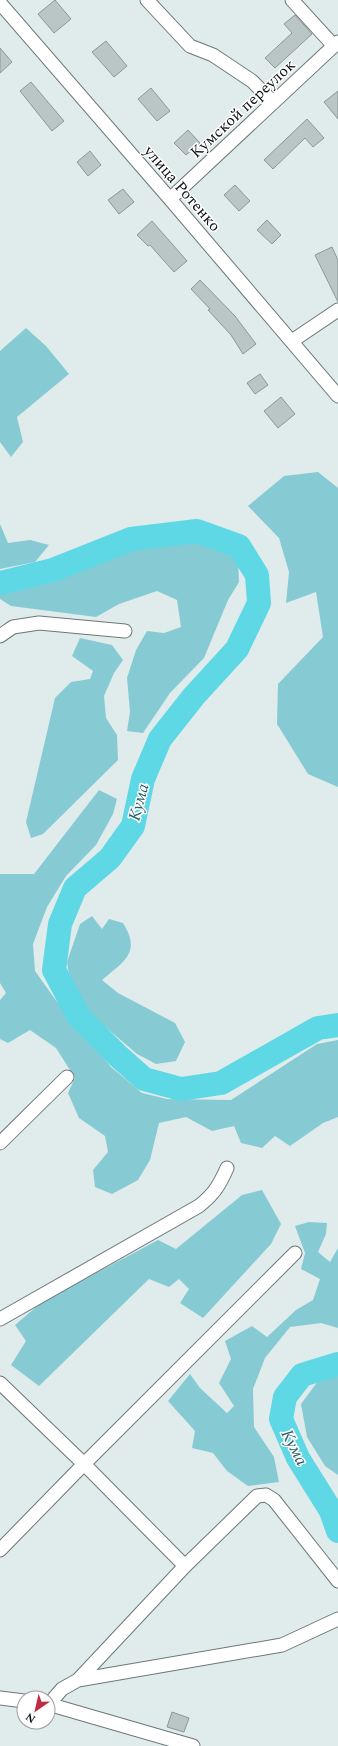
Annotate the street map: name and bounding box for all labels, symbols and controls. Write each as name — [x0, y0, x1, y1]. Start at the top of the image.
street label: Кумской переулок — [185, 53, 301, 164]
street label: улица Ротенко — [137, 139, 227, 237]
water label: Кума — [122, 780, 157, 824]
water label: Кума — [274, 1425, 314, 1471]
north arrow — [16, 1690, 56, 1730]
text: N — [22, 1708, 39, 1727]

